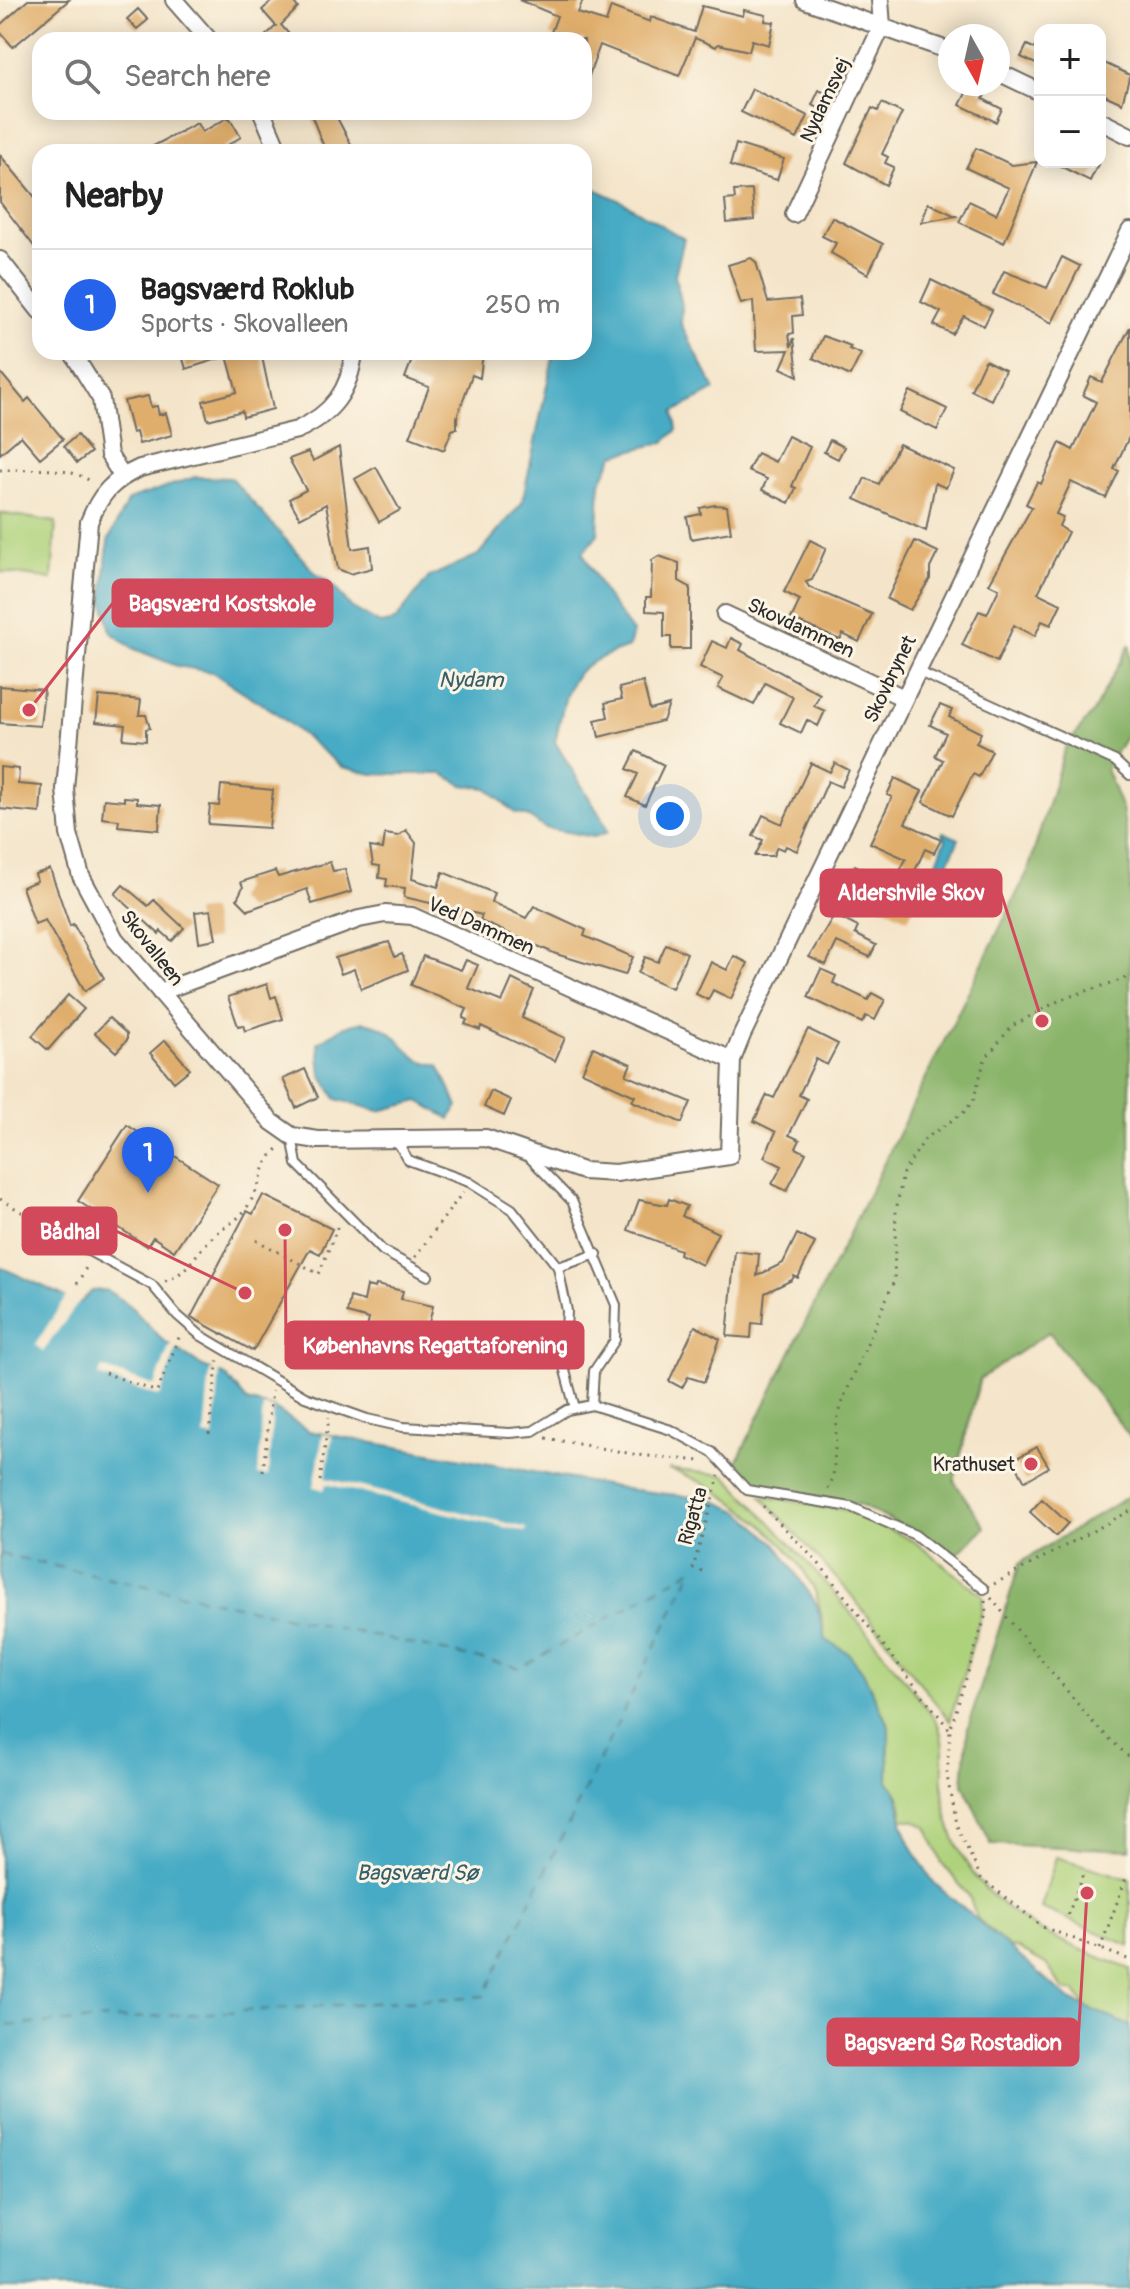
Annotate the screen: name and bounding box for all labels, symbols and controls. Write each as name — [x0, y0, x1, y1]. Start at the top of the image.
north arrow — [938, 24, 1010, 96]
map controls — [1034, 24, 1106, 168]
button: + — [1034, 24, 1106, 96]
search box — [32, 32, 592, 120]
street label: Nydamsvej — [794, 53, 856, 147]
icon: search — [60, 54, 104, 98]
text: Search here — [124, 58, 271, 95]
button: − — [1034, 96, 1106, 168]
text: Nearby — [64, 175, 163, 218]
text: Bagsværd Roklub — [140, 271, 354, 308]
text: 1 — [85, 289, 95, 321]
text: 250 m — [485, 289, 560, 321]
text: Sports · Skovalleen — [140, 308, 348, 340]
callout: Bagsværd Kostskole — [113, 580, 332, 626]
text: Bagsværd Kostskole — [128, 590, 317, 618]
street label: Skovdammen — [744, 592, 858, 664]
street label: Skovbrynet — [858, 630, 922, 727]
water label: Nydam — [439, 666, 505, 694]
your location — [650, 796, 690, 836]
callout: Aldershvile Skov — [821, 870, 1001, 916]
text: Aldershvile Skov — [837, 879, 985, 907]
street label: Ved Dammen — [424, 891, 538, 961]
street label: Skovalleen — [115, 905, 189, 991]
pin: 1 — [122, 1127, 174, 1193]
callout: Bådhal — [23, 1208, 116, 1254]
text: Bådhal — [40, 1218, 100, 1246]
callout: Københavns Regattaforening — [286, 1322, 583, 1368]
text: Københavns Regattaforening — [303, 1332, 567, 1360]
place label: Krathuset — [933, 1452, 1016, 1477]
marker: Krathuset — [1022, 1455, 1040, 1473]
street label: Rigatta — [673, 1484, 713, 1548]
water label: Bagsværd Sø — [356, 1859, 481, 1887]
callout: Bagsværd Sø Rostadion — [828, 2019, 1078, 2065]
text: Bagsværd Sø Rostadion — [844, 2029, 1062, 2057]

